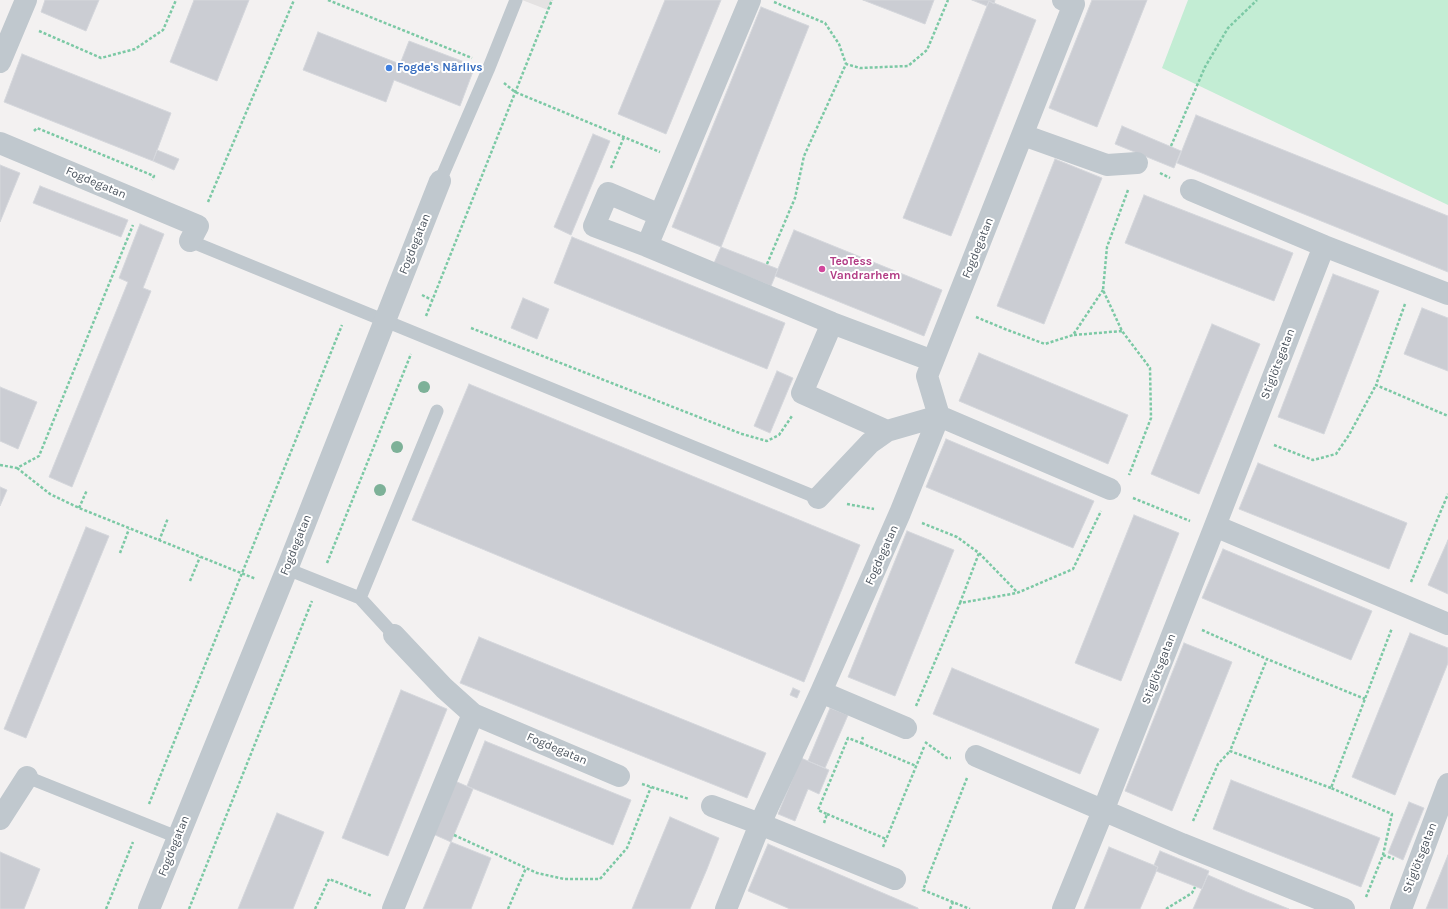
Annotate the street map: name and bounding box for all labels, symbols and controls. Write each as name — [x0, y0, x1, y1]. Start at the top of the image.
place label: Fogde's Närlivs — [397, 61, 483, 75]
marker: Fogde's Närlivs — [384, 63, 394, 73]
street label: Fogdegatan — [64, 164, 128, 202]
street label: Fogdegatan — [396, 211, 434, 277]
street label: Fogdegatan — [959, 215, 997, 281]
place label: TeoTess Vandrarhem — [830, 255, 900, 283]
marker: TeoTess Vandrarhem — [817, 264, 827, 274]
street label: Stiglötsgatan — [1258, 327, 1298, 401]
street label: Fogdegatan — [277, 512, 315, 578]
street label: Fogdegatan — [862, 523, 902, 587]
street label: Stiglötsgatan — [1139, 632, 1179, 706]
street label: Fogdegatan — [525, 730, 589, 768]
street label: Fogdegatan — [155, 813, 193, 879]
street label: Stiglötsgatan — [1400, 821, 1440, 895]

